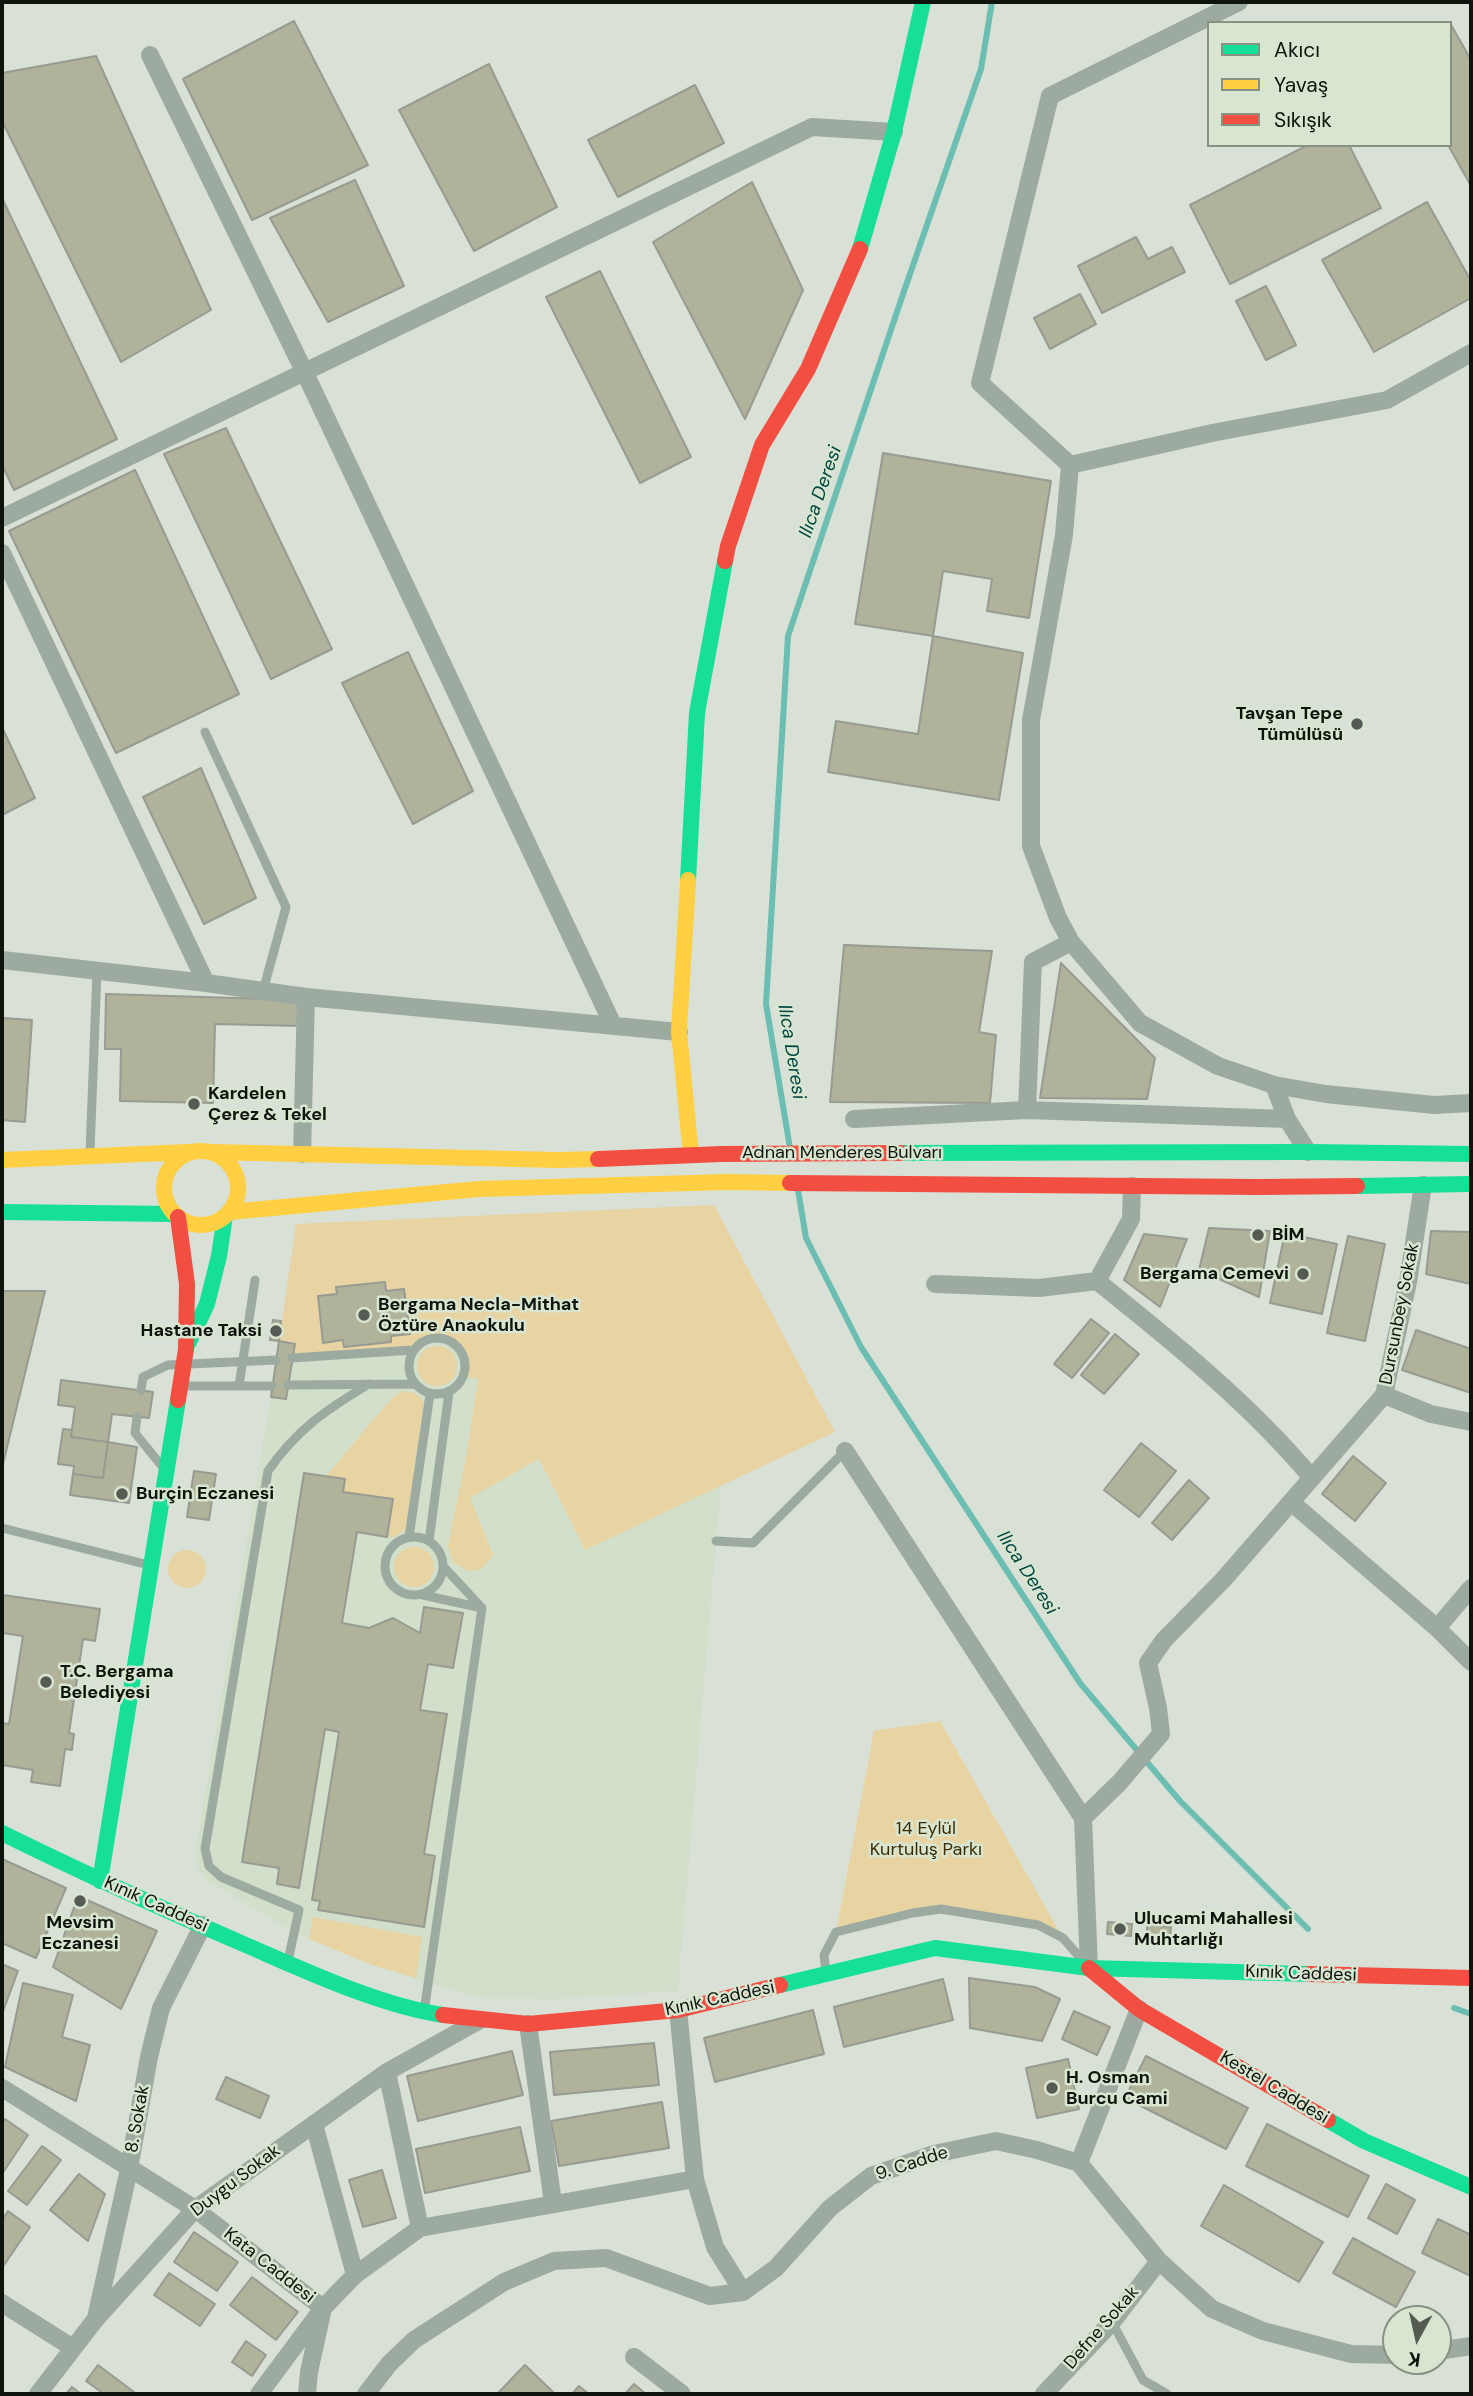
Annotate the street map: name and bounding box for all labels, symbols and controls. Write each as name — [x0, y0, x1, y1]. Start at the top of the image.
legend — [1207, 21, 1452, 147]
text: Akıcı — [1274, 36, 1320, 64]
text: Yavaş — [1274, 71, 1328, 99]
text: Sıkışık — [1274, 106, 1332, 134]
water label: Ilıca Deresi — [795, 443, 847, 541]
place label: Tavşan Tepe Tümülüsü — [1236, 703, 1343, 746]
marker: Tavşan Tepe Tümülüsü — [1349, 716, 1365, 732]
water label: Ilıca Deresi — [772, 1003, 810, 1101]
place label: Kardelen Çerez & Tekel — [208, 1083, 327, 1126]
marker: Kardelen Çerez & Tekel — [186, 1096, 202, 1112]
street label: Adnan Menderes Bulvarı — [742, 1142, 942, 1164]
place label: BİM — [1272, 1224, 1304, 1246]
marker: BİM — [1250, 1227, 1266, 1243]
street label: Dursunbey Sokak — [1376, 1241, 1424, 1387]
place label: Bergama Cemevi — [1140, 1263, 1289, 1285]
marker: Bergama Cemevi — [1295, 1266, 1311, 1282]
place label: Bergama Necla-Mithat Öztüre Anaokulu — [378, 1294, 579, 1336]
marker: Bergama Necla-Mithat Öztüre Anaokulu — [356, 1307, 372, 1323]
place label: Hastane Taksi — [141, 1320, 262, 1342]
marker: Hastane Taksi — [268, 1323, 284, 1339]
place label: Burçin Eczanesi — [136, 1483, 274, 1505]
marker: Burçin Eczanesi — [114, 1486, 130, 1502]
water label: Ilıca Deresi — [991, 1527, 1063, 1619]
place label: T.C. Bergama Belediyesi — [60, 1661, 174, 1704]
marker: T.C. Bergama Belediyesi — [38, 1674, 54, 1690]
park label: 14 Eylül Kurtuluş Parkı — [870, 1818, 982, 1860]
street label: Kınık Caddesi — [101, 1872, 211, 1938]
marker: Mevsim Eczanesi — [72, 1893, 88, 1909]
place label: Ulucami Mahallesi Muhtarlığı — [1134, 1908, 1293, 1951]
place label: Mevsim Eczanesi — [41, 1912, 119, 1954]
marker: Ulucami Mahallesi Muhtarlığı — [1112, 1921, 1128, 1937]
street label: Kınık Caddesi — [1245, 1961, 1357, 1987]
street label: Kınık Caddesi — [663, 1977, 777, 2021]
street label: Kestel Caddesi — [1216, 2047, 1332, 2129]
place label: H. Osman Burcu Cami — [1066, 2067, 1168, 2110]
marker: H. Osman Burcu Cami — [1044, 2080, 1060, 2096]
street label: 8. Sokak — [121, 2084, 155, 2154]
street label: Duygu Sokak — [187, 2140, 285, 2222]
street label: 9. Cadde — [873, 2142, 951, 2186]
street label: Kata Caddesi — [219, 2224, 319, 2308]
street label: Defne Sokak — [1060, 2282, 1144, 2374]
north arrow — [1382, 2305, 1452, 2375]
text: K — [1406, 2346, 1422, 2373]

